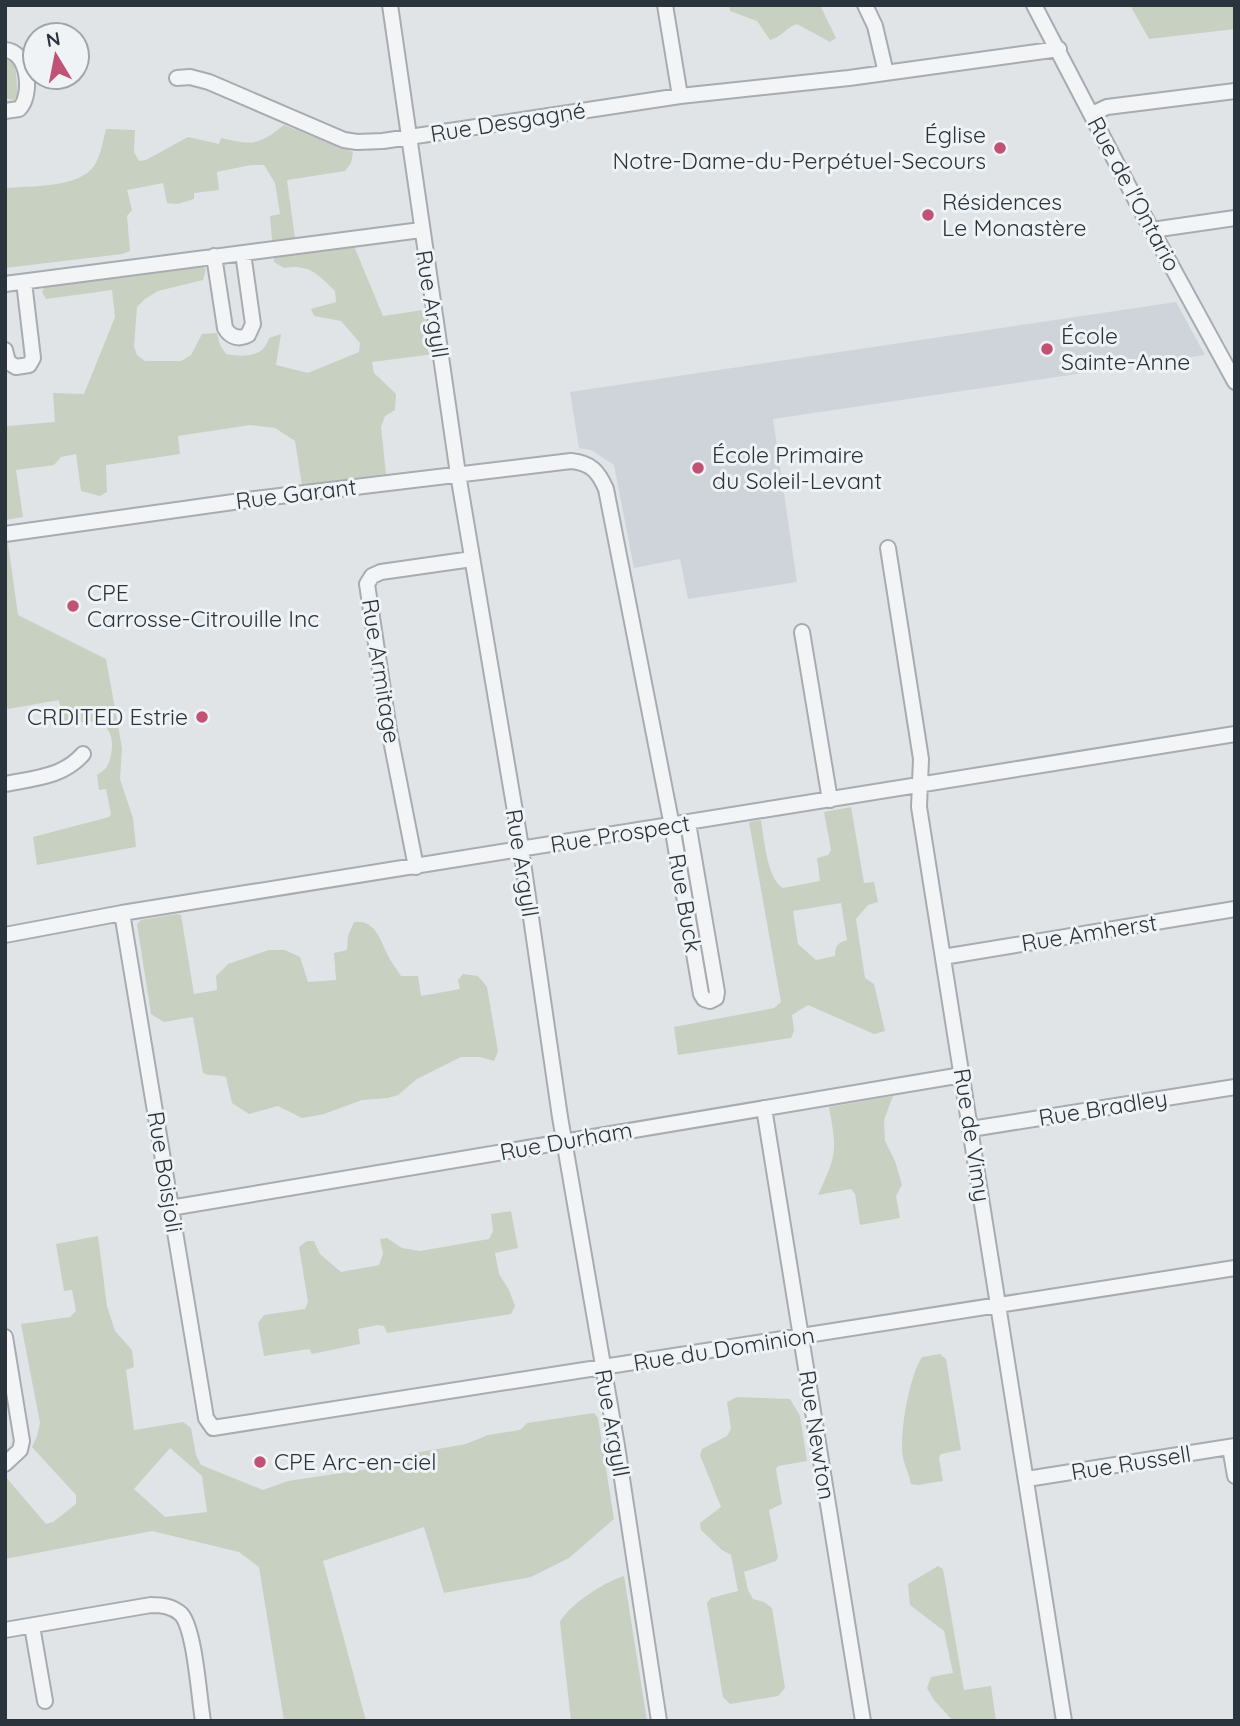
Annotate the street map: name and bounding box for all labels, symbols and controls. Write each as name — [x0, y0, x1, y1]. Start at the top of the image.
north arrow — [21, 21, 91, 91]
text: N — [44, 26, 62, 52]
street label: Rue Desgagné — [428, 95, 588, 148]
street label: Rue de l'Ontario — [1082, 112, 1187, 276]
place label: Église Notre-Dame-du-Perpétuel-Secours — [613, 120, 986, 175]
marker: Église Notre-Dame-du-Perpétuel-Secours — [992, 140, 1008, 156]
place label: Résidences Le Monastère — [942, 187, 1086, 242]
marker: Résidences Le Monastère — [920, 207, 936, 223]
street label: Rue Argyll — [410, 248, 455, 360]
place label: École Sainte-Anne — [1061, 321, 1190, 376]
marker: École Sainte-Anne — [1039, 341, 1055, 357]
place label: École Primaire du Soleil-Levant — [712, 440, 882, 495]
marker: École Primaire du Soleil-Levant — [690, 460, 706, 476]
street label: Rue Garant — [234, 472, 358, 515]
place label: CPE Carrosse-Citrouille Inc — [87, 578, 319, 633]
street label: Rue Armitage — [356, 597, 407, 745]
marker: CPE Carrosse-Citrouille Inc — [65, 598, 81, 614]
place label: CRDITED Estrie — [27, 702, 188, 731]
marker: CRDITED Estrie — [194, 709, 210, 725]
street label: Rue Argyll — [500, 807, 545, 919]
street label: Rue Prospect — [548, 808, 692, 859]
street label: Rue Buck — [663, 851, 708, 955]
street label: Rue Amherst — [1019, 907, 1159, 958]
street label: Rue de Vimy — [948, 1066, 997, 1204]
street label: Rue Bradley — [1036, 1083, 1169, 1132]
street label: Rue Boisjoli — [142, 1109, 189, 1235]
street label: Rue Durham — [497, 1115, 634, 1166]
street label: Rue du Dominion — [631, 1320, 817, 1377]
street label: Rue Argyll — [589, 1367, 636, 1479]
street label: Rue Newton — [793, 1368, 842, 1502]
street label: Rue Russell — [1069, 1439, 1193, 1486]
place label: CPE Arc-en-ciel — [274, 1447, 437, 1476]
marker: CPE Arc-en-ciel — [252, 1454, 268, 1470]

